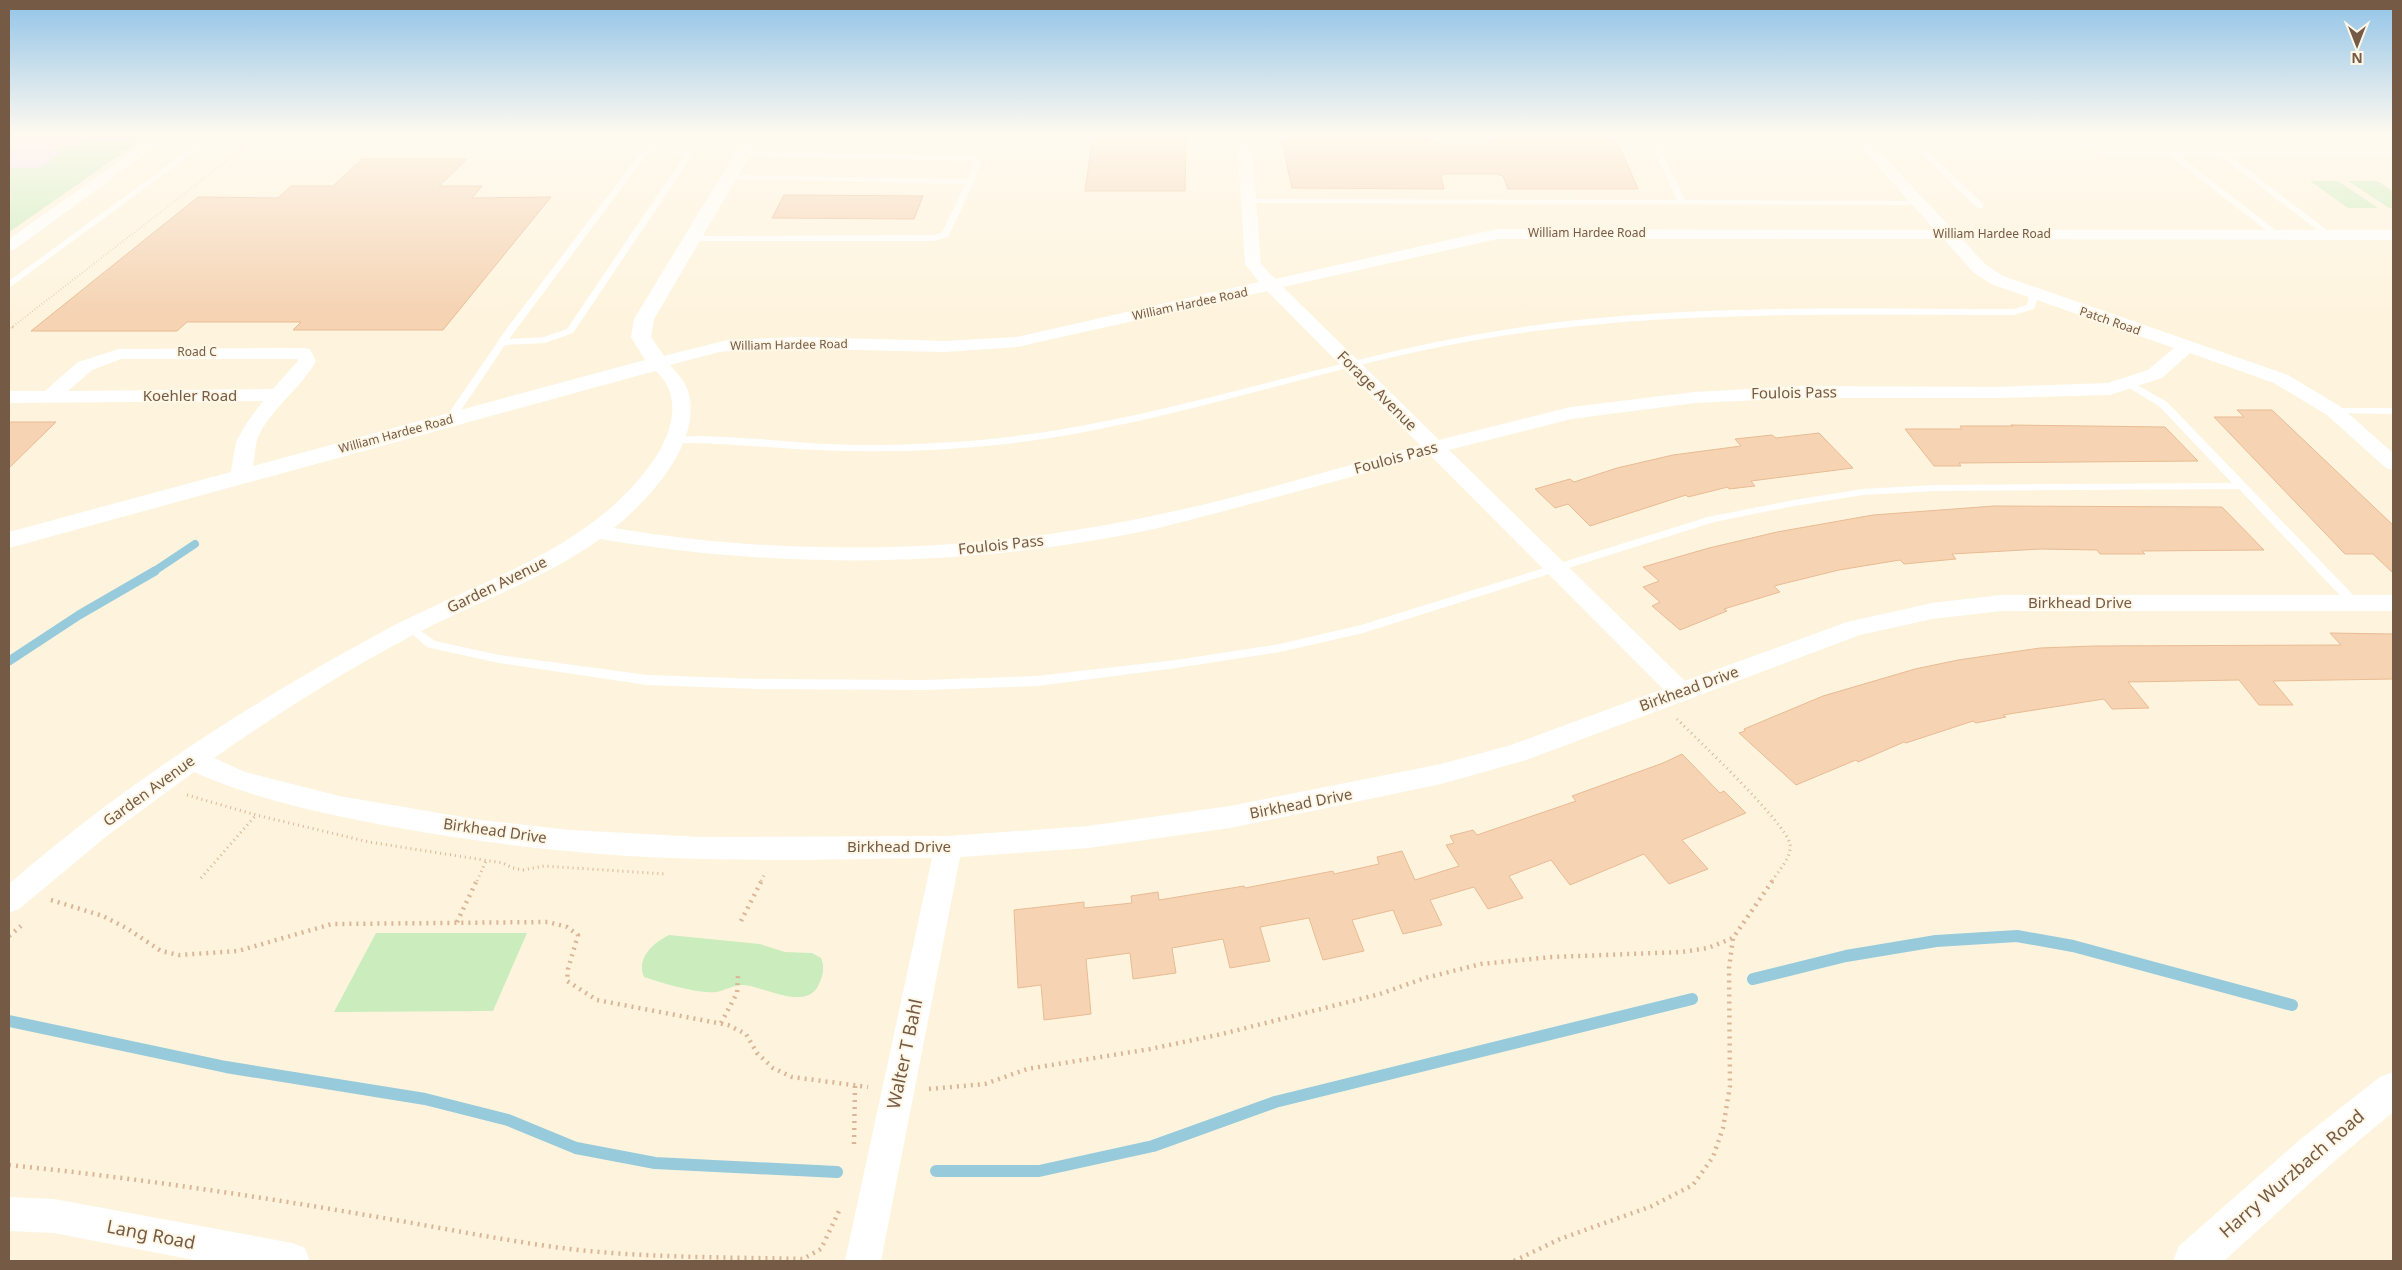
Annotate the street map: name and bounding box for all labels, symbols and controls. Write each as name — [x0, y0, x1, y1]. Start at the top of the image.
north arrow — [2332, 20, 2382, 70]
text: N — [2351, 49, 2363, 68]
street label: William Hardee Road — [1528, 224, 1646, 241]
street label: William Hardee Road — [1933, 225, 2051, 242]
street label: William Hardee Road — [1130, 283, 1249, 324]
street label: Patch Road — [2077, 302, 2143, 339]
street label: William Hardee Road — [730, 335, 848, 354]
street label: Road C — [177, 343, 217, 360]
street label: Forage Avenue — [1333, 346, 1422, 435]
street label: Foulois Pass — [1751, 381, 1837, 403]
street label: Koehler Road — [143, 385, 237, 405]
street label: William Hardee Road — [337, 410, 455, 457]
street label: Foulois Pass — [1352, 436, 1440, 478]
street label: Foulois Pass — [957, 530, 1045, 558]
street label: Garden Avenue — [443, 551, 550, 617]
street label: Birkhead Drive — [2028, 592, 2132, 612]
street label: Birkhead Drive — [1636, 661, 1741, 715]
street label: Garden Avenue — [99, 750, 198, 830]
street label: Birkhead Drive — [1248, 783, 1354, 823]
street label: Birkhead Drive — [442, 813, 548, 847]
street label: Birkhead Drive — [847, 836, 951, 856]
street label: Walter T Bahl — [881, 996, 927, 1111]
street label: Harry Wurzbach Road — [2214, 1104, 2369, 1243]
street label: Lang Road — [105, 1214, 197, 1254]

